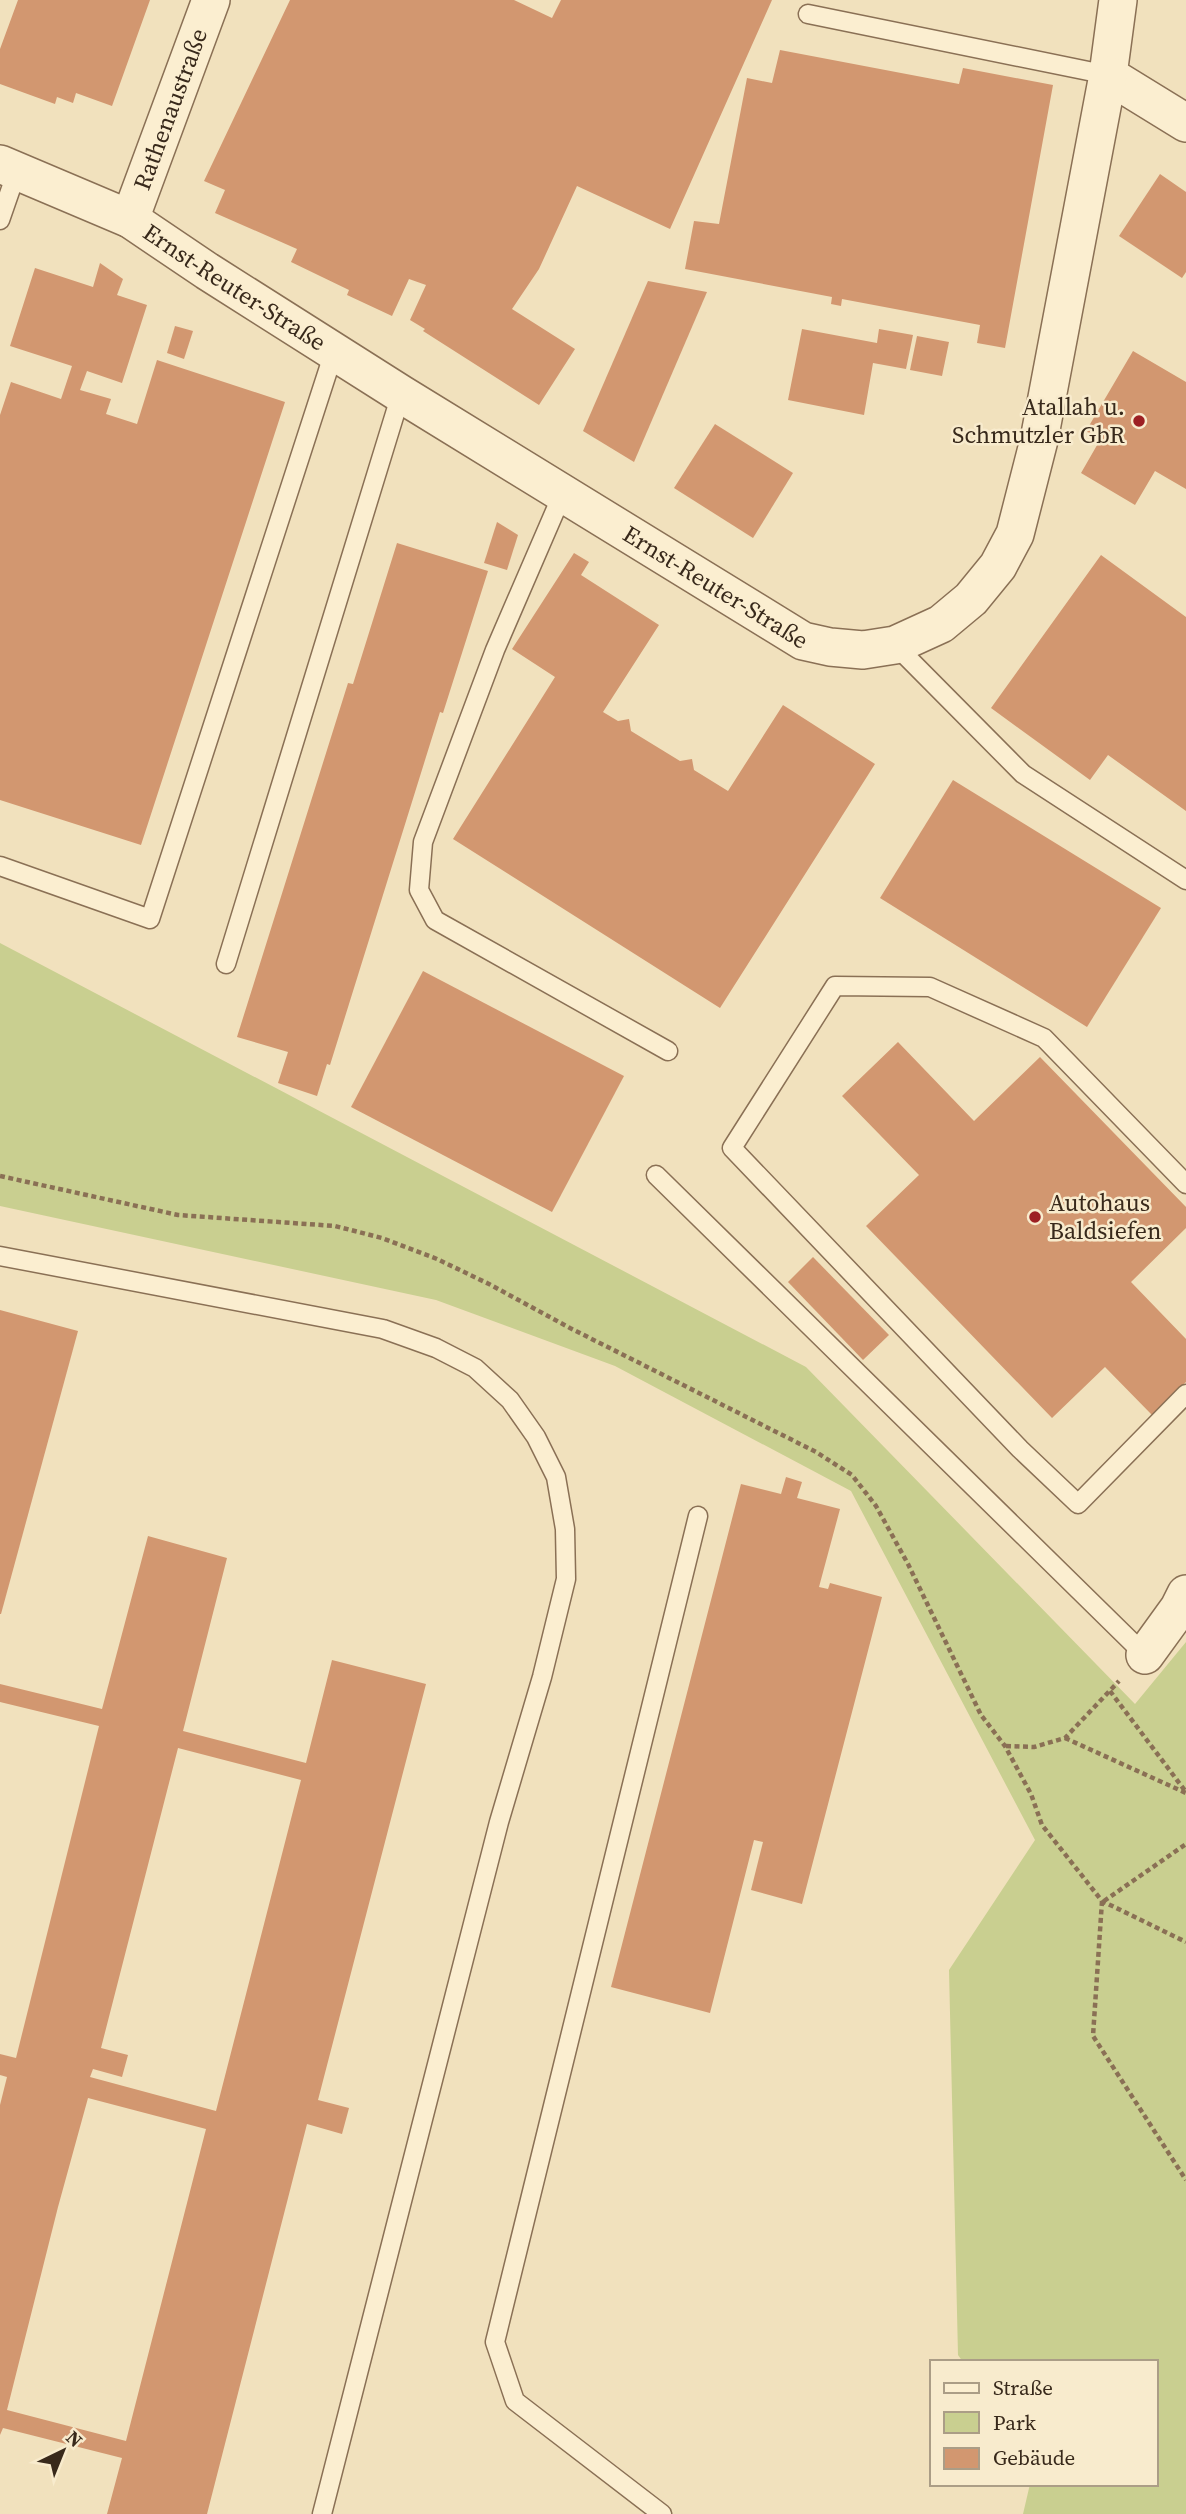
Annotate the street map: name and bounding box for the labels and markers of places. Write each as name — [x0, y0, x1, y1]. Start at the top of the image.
place label: Atallah u. Schmutzler GbR — [952, 390, 1125, 451]
marker: Atallah u. Schmutzler GbR — [1131, 413, 1147, 429]
place label: Autohaus Baldsiefen — [1049, 1186, 1162, 1247]
marker: Autohaus Baldsiefen — [1027, 1209, 1043, 1225]

